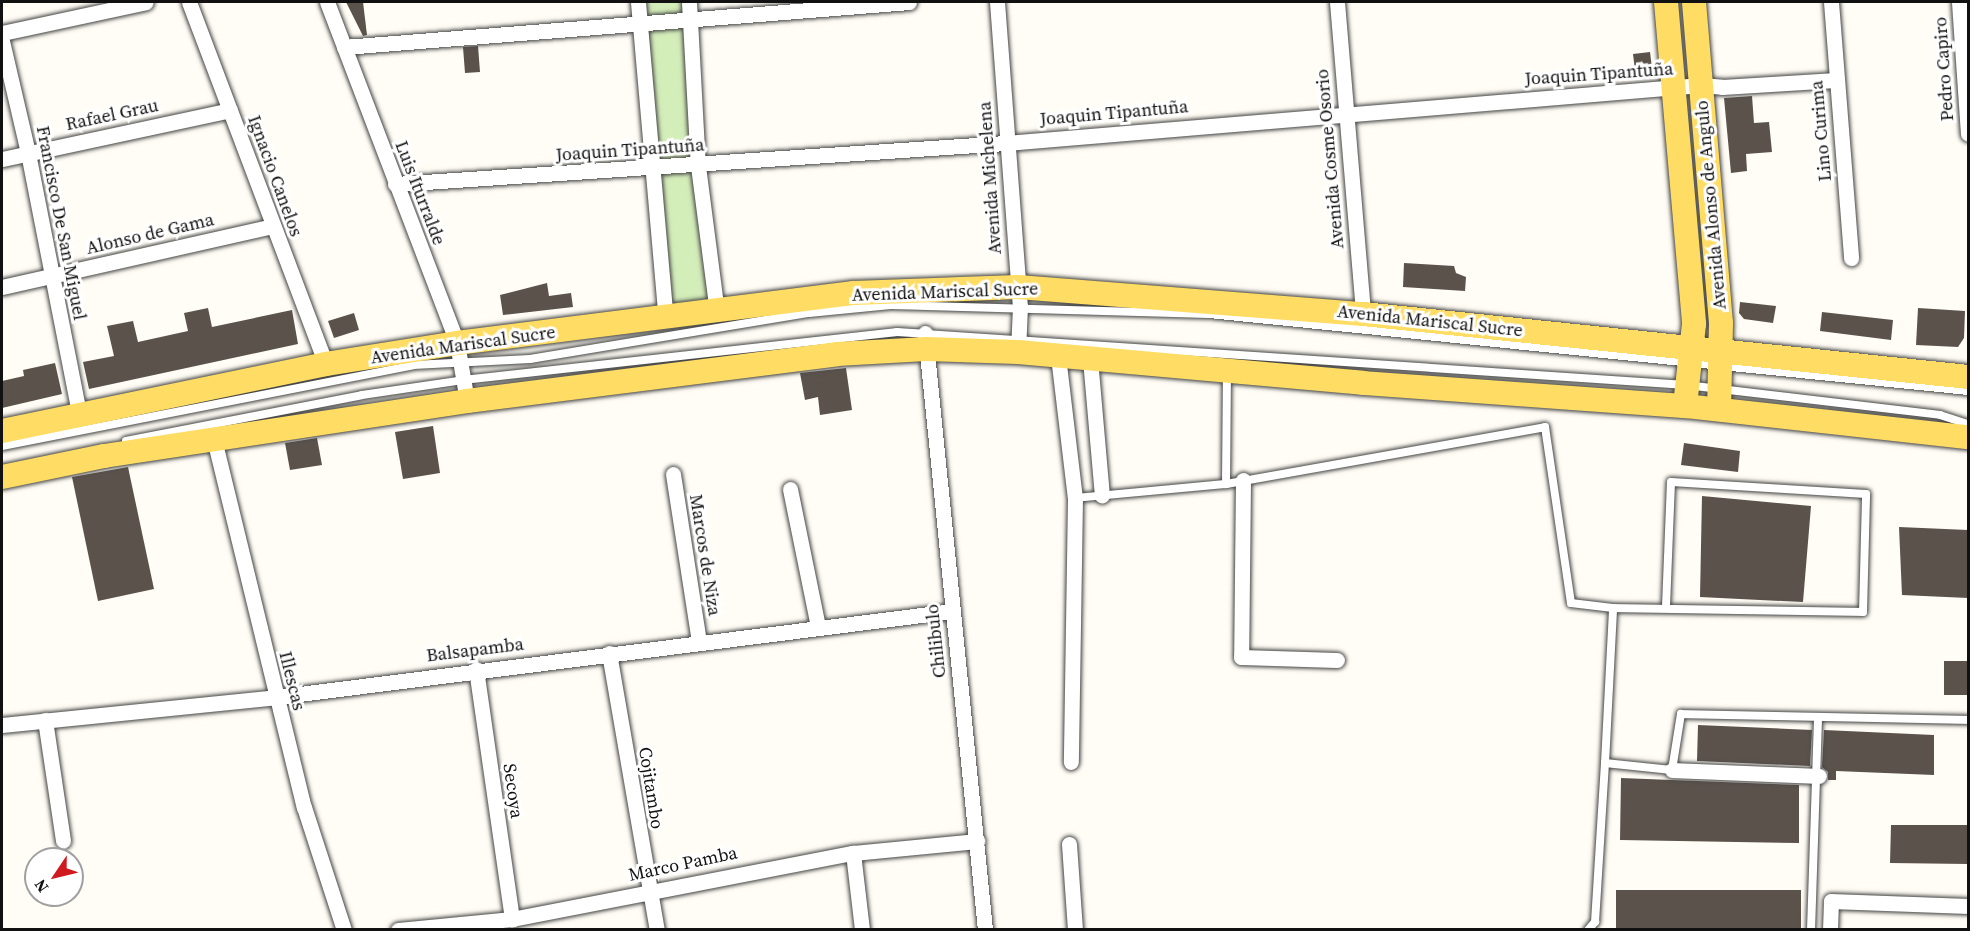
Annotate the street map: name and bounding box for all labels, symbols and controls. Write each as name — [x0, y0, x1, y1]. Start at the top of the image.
street label: Pedro Capiro — [1930, 16, 1958, 122]
street label: Joaquin Tipantuña — [1524, 58, 1674, 90]
street label: Avenida Cosme Osorio — [1311, 68, 1349, 250]
street label: Lino Curima — [1806, 80, 1836, 182]
street label: Rafael Grau — [64, 95, 160, 135]
street label: Joaquin Tipantuña — [1039, 96, 1189, 130]
street label: Avenida Alonso de Angulo — [1691, 99, 1731, 311]
street label: Avenida Michelena — [974, 101, 1006, 255]
street label: Ignacio Canelos — [243, 112, 307, 240]
street label: Francisco De San Miguel — [32, 124, 90, 322]
street label: Joaquin Tipantuña — [555, 134, 705, 166]
street label: Luis Iturralde — [390, 138, 450, 248]
street label: Alonso de Gama — [84, 209, 216, 259]
street label: Avenida Mariscal Sucre — [851, 278, 1039, 306]
street label: Avenida Mariscal Sucre — [1336, 301, 1524, 341]
street label: Avenida Mariscal Sucre — [369, 321, 557, 369]
street label: Marcos de Niza — [685, 493, 725, 617]
street label: Chilibulo — [921, 603, 951, 679]
street label: Balsapamba — [425, 633, 525, 667]
street label: Illescas — [274, 649, 310, 713]
street label: Cojitambo — [634, 745, 668, 831]
street label: Secoya — [498, 762, 528, 820]
street label: Marco Pamba — [627, 842, 739, 886]
north arrow — [24, 847, 84, 907]
text: N — [29, 875, 53, 897]

